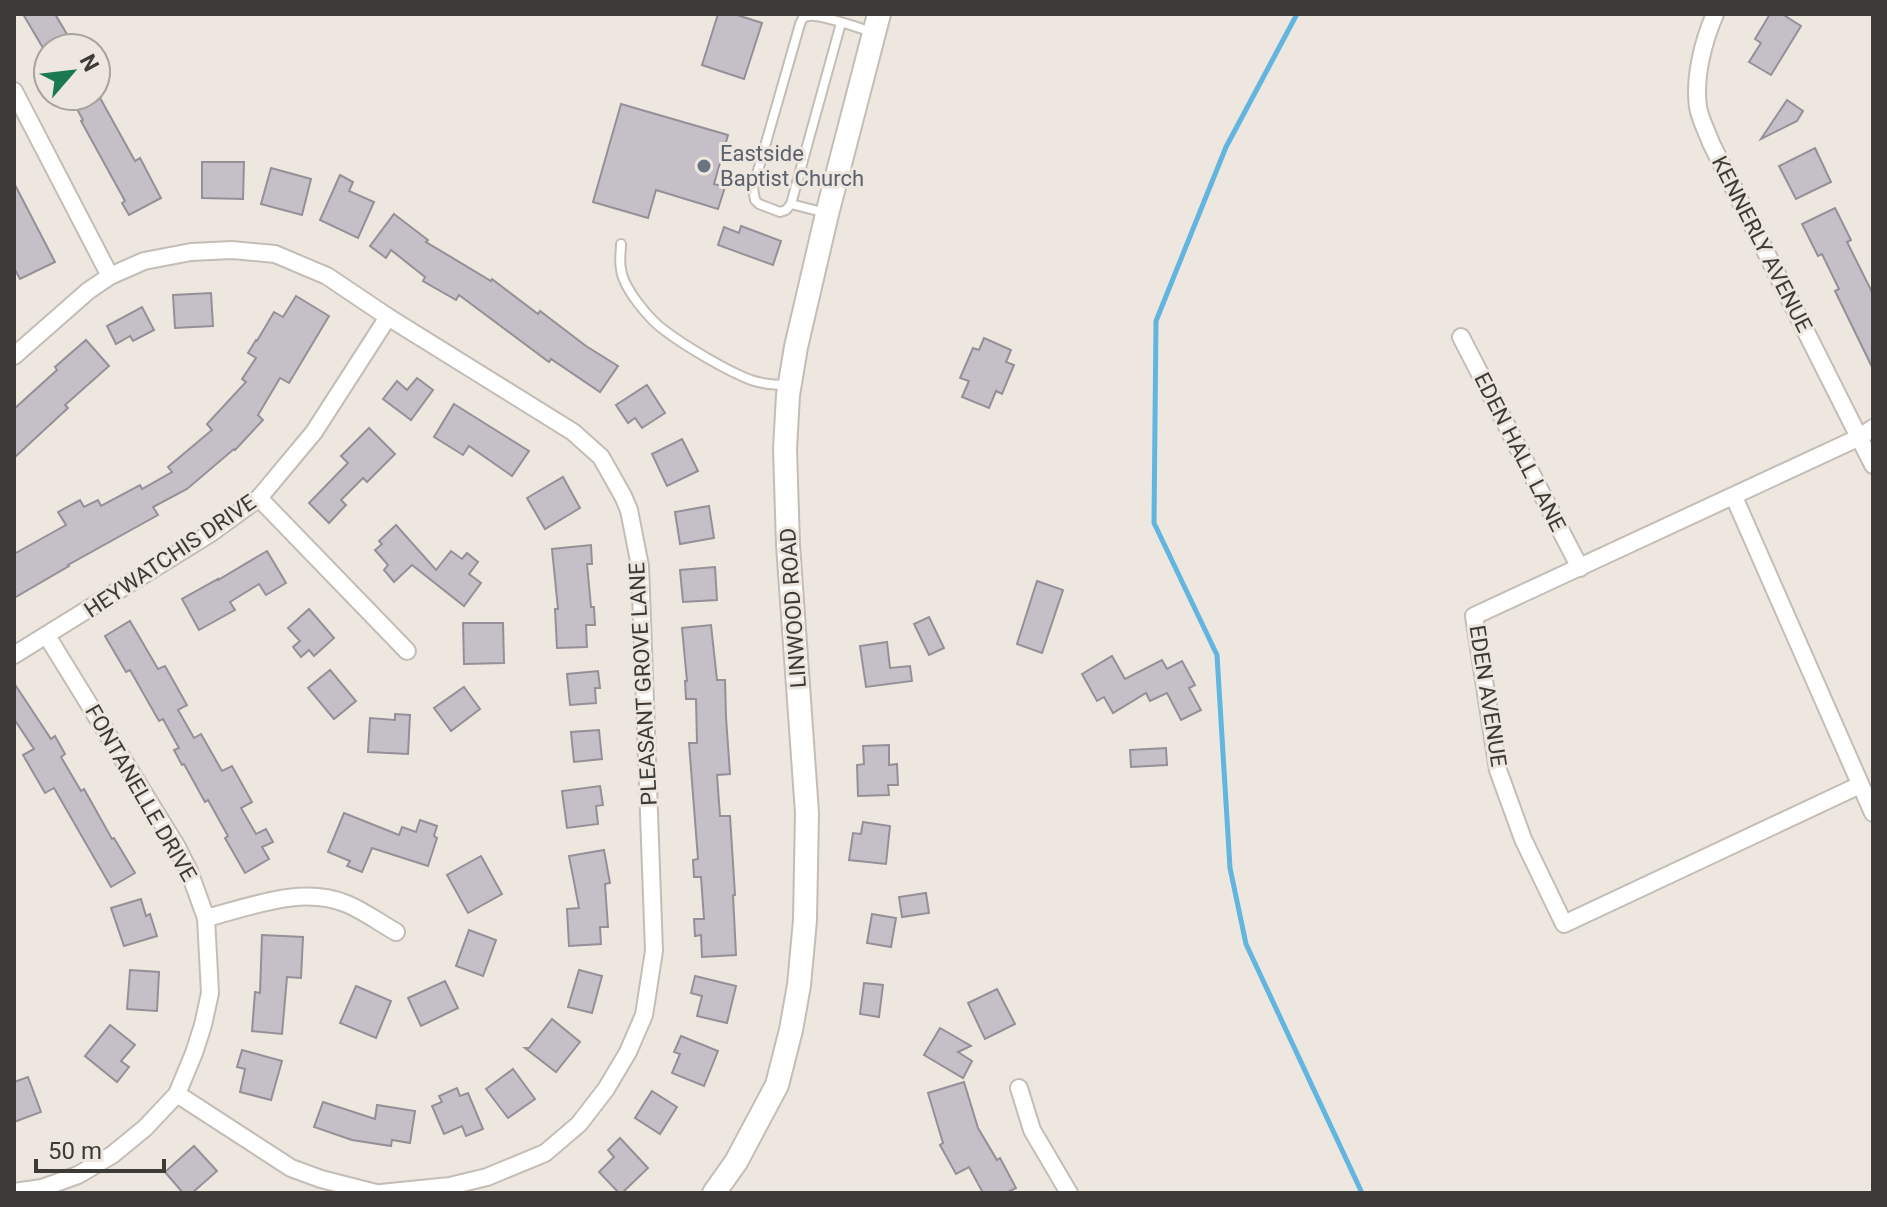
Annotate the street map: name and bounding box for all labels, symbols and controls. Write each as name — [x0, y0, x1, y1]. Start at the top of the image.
north arrow — [32, 32, 112, 112]
text: N — [75, 50, 104, 76]
place label: Eastside Baptist Church — [720, 141, 864, 191]
street label: KENNERLY AVENUE — [1707, 152, 1817, 336]
marker: Eastside Baptist Church — [695, 157, 713, 175]
street label: EDEN HALL LANE — [1469, 369, 1571, 535]
street label: HEYWATCHIS DRIVE — [80, 489, 260, 623]
street label: LINWOOD ROAD — [775, 527, 811, 689]
street label: PLEASANT GROVE LANE — [624, 562, 662, 806]
street label: EDEN AVENUE — [1464, 623, 1512, 769]
street label: FONTANELLE DRIVE — [80, 700, 202, 886]
scale bar — [36, 1123, 164, 1173]
text: 50 m — [48, 1137, 102, 1165]

